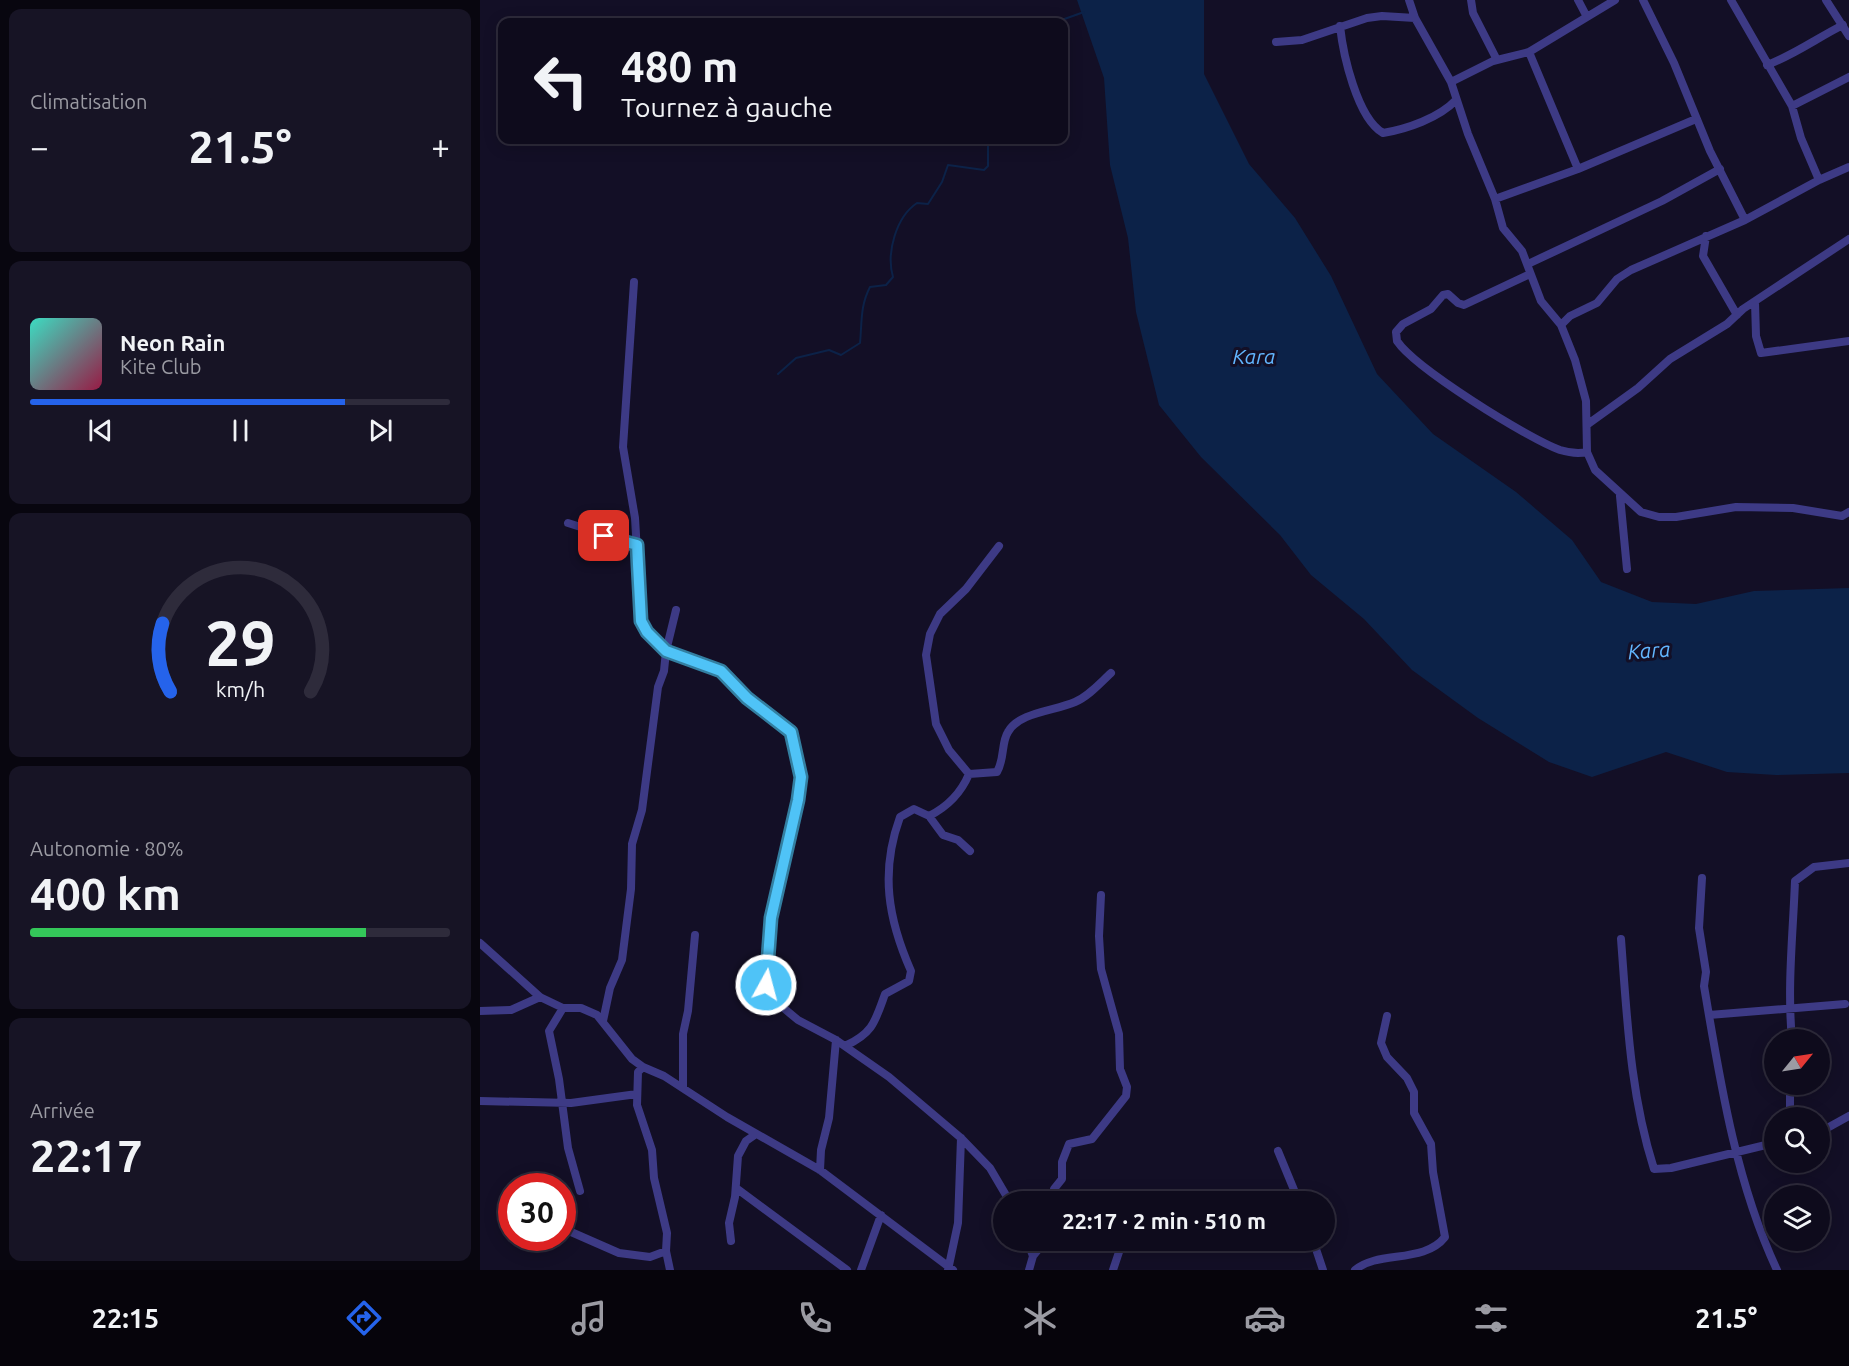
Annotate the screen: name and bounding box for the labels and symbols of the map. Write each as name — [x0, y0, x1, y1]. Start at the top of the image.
water label: Kara — [1233, 344, 1275, 368]
pin — [578, 510, 629, 561]
water label: Kara — [1627, 637, 1671, 663]
position arrow — [734, 953, 798, 1017]
north arrow — [1764, 1029, 1830, 1095]
speed limit sign: 30 — [498, 1173, 576, 1251]

